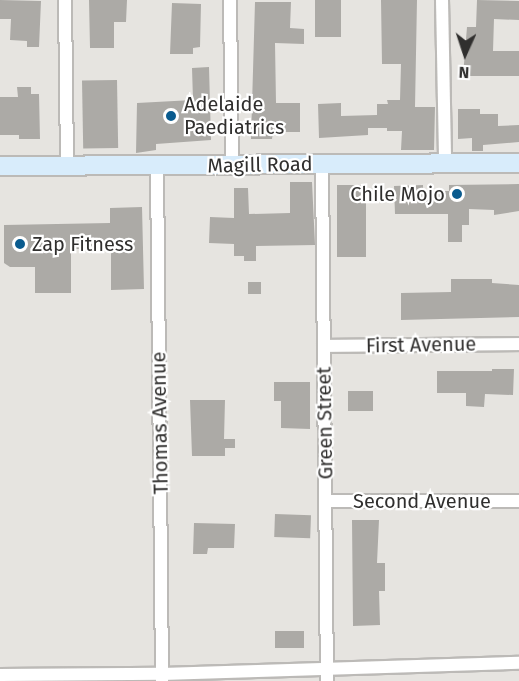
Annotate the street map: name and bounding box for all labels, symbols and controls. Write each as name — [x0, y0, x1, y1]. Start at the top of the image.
north arrow — [435, 24, 495, 84]
text: N — [458, 63, 470, 82]
place label: Adelaide Paediatrics — [184, 92, 284, 139]
marker: Adelaide Paediatrics — [162, 107, 180, 125]
street label: Magill Road — [207, 152, 313, 178]
place label: Chile Mojo — [350, 182, 445, 206]
marker: Chile Mojo — [450, 187, 464, 201]
place label: Zap Fitness — [32, 232, 133, 256]
marker: Zap Fitness — [13, 237, 27, 251]
street label: First Avenue — [366, 332, 476, 358]
street label: Thomas Avenue — [147, 352, 173, 494]
street label: Green Street — [312, 366, 338, 480]
street label: Second Avenue — [353, 489, 491, 513]

